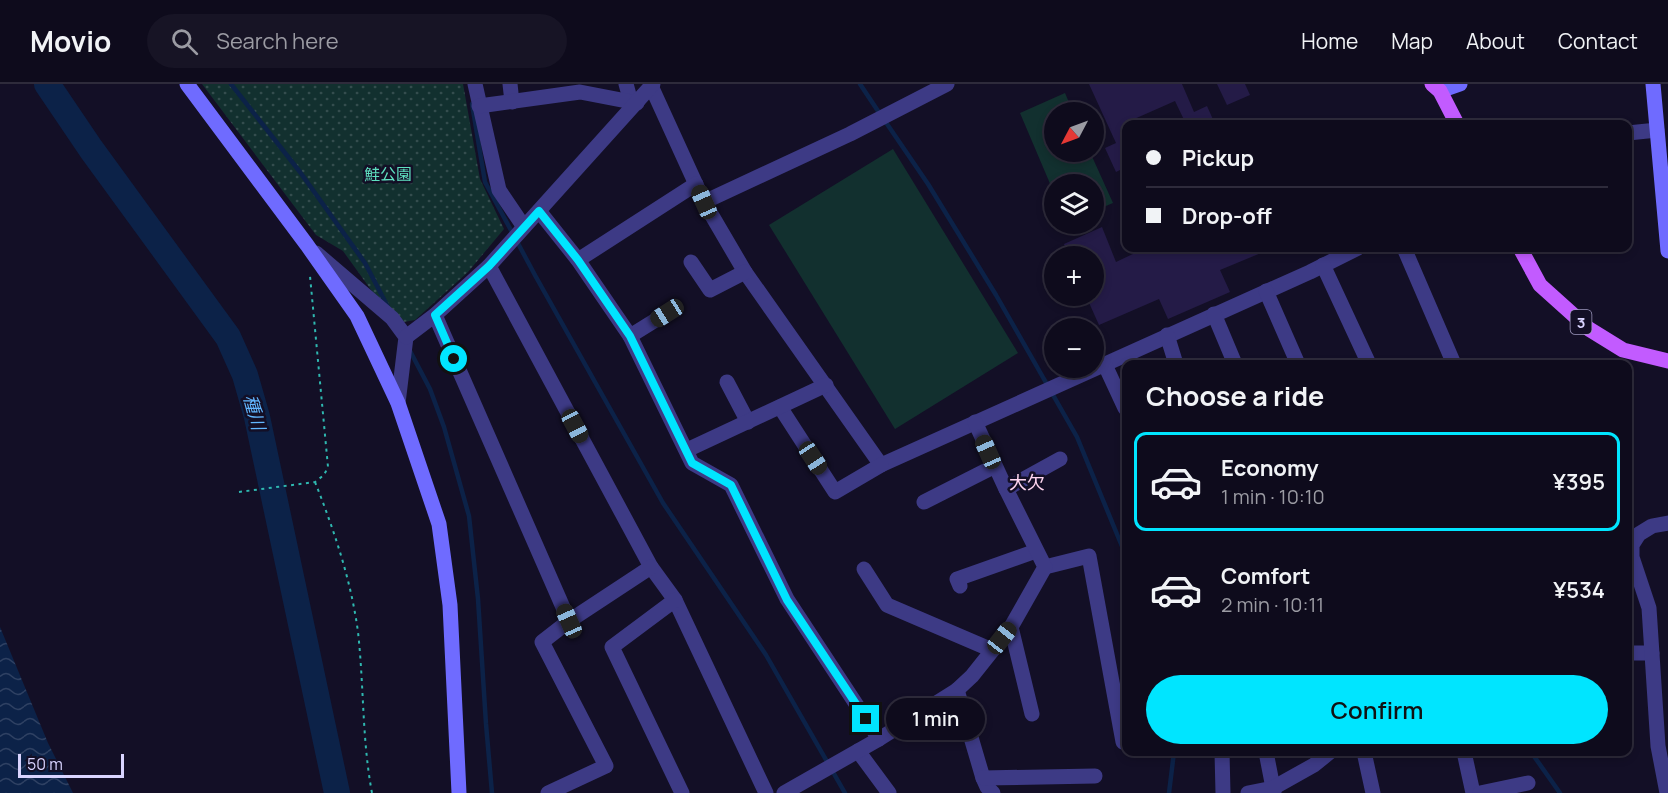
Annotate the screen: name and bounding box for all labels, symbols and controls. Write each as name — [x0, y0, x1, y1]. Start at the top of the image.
search box — [147, 14, 567, 68]
text: Movio — [30, 22, 111, 60]
icon: search — [168, 25, 201, 58]
text: Search here — [216, 26, 339, 56]
text: Home — [1301, 27, 1358, 55]
text: Map — [1391, 27, 1433, 55]
text: About — [1466, 27, 1525, 55]
text: Contact — [1558, 27, 1638, 55]
north arrow — [1044, 102, 1104, 162]
map controls — [1044, 102, 1104, 378]
text: Pickup — [1182, 143, 1254, 173]
park label: 鮭公園 — [364, 163, 412, 185]
button: layers — [1044, 174, 1104, 234]
car — [688, 182, 720, 222]
text: Drop-off — [1182, 201, 1272, 231]
button: + — [1044, 246, 1104, 306]
car — [647, 296, 687, 330]
road number: 3 — [1570, 310, 1592, 334]
button: − — [1044, 318, 1104, 378]
route start — [440, 345, 467, 372]
text: Choose a ride — [1146, 377, 1324, 414]
water label: 種川 — [239, 392, 272, 434]
car — [559, 406, 591, 446]
car — [972, 432, 1004, 472]
car — [796, 438, 830, 478]
text: Economy — [1221, 453, 1319, 483]
icon: car — [1149, 455, 1203, 509]
text: ¥395 — [1553, 467, 1605, 497]
district label: 大欠 — [1009, 470, 1045, 494]
text: 1 min · 10:10 — [1221, 483, 1325, 510]
text: Comfort — [1221, 561, 1310, 591]
icon: car — [1149, 563, 1203, 617]
text: ¥534 — [1553, 575, 1605, 605]
text: 2 min · 10:11 — [1221, 591, 1324, 618]
car — [553, 601, 585, 641]
car — [984, 618, 1020, 658]
button: Confirm — [1146, 675, 1608, 744]
callout: 1 min — [887, 698, 986, 740]
route end — [852, 705, 879, 732]
text: 1 min — [912, 705, 959, 732]
scale bar — [18, 751, 124, 778]
text: 50 m — [27, 753, 63, 775]

